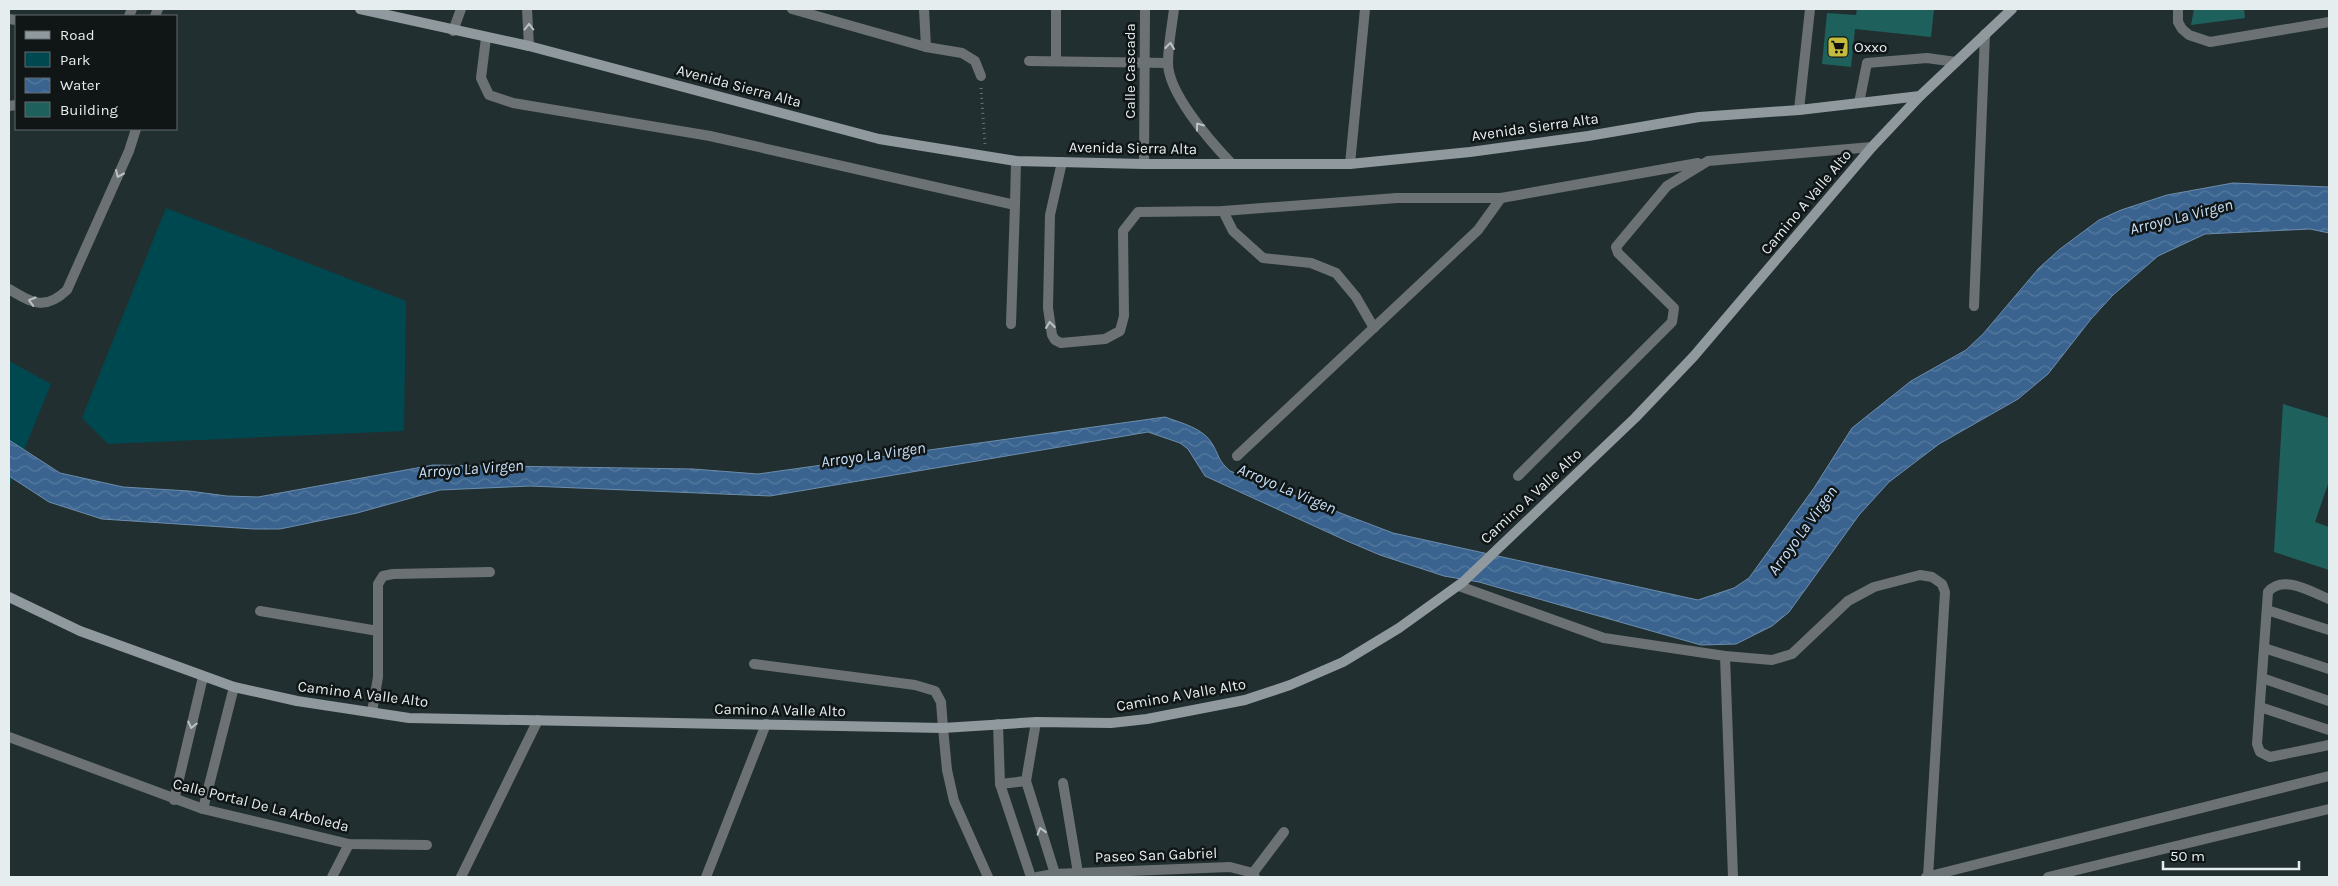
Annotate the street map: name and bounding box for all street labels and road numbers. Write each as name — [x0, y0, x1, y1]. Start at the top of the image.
street label: Calle Cascada — [1121, 23, 1139, 119]
street label: Avenida Sierra Alta — [675, 61, 803, 111]
street label: Avenida Sierra Alta — [1470, 109, 1600, 145]
street label: Avenida Sierra Alta — [1069, 138, 1197, 158]
street label: Camino A Valle Alto — [1757, 146, 1855, 258]
street label: Camino A Valle Alto — [1477, 445, 1585, 547]
street label: Camino A Valle Alto — [1115, 675, 1247, 715]
street label: Camino A Valle Alto — [297, 677, 429, 711]
street label: Camino A Valle Alto — [714, 700, 846, 720]
street label: Calle Portal De La Arboleda — [171, 774, 351, 836]
street label: Paseo San Gabriel — [1094, 844, 1218, 866]

